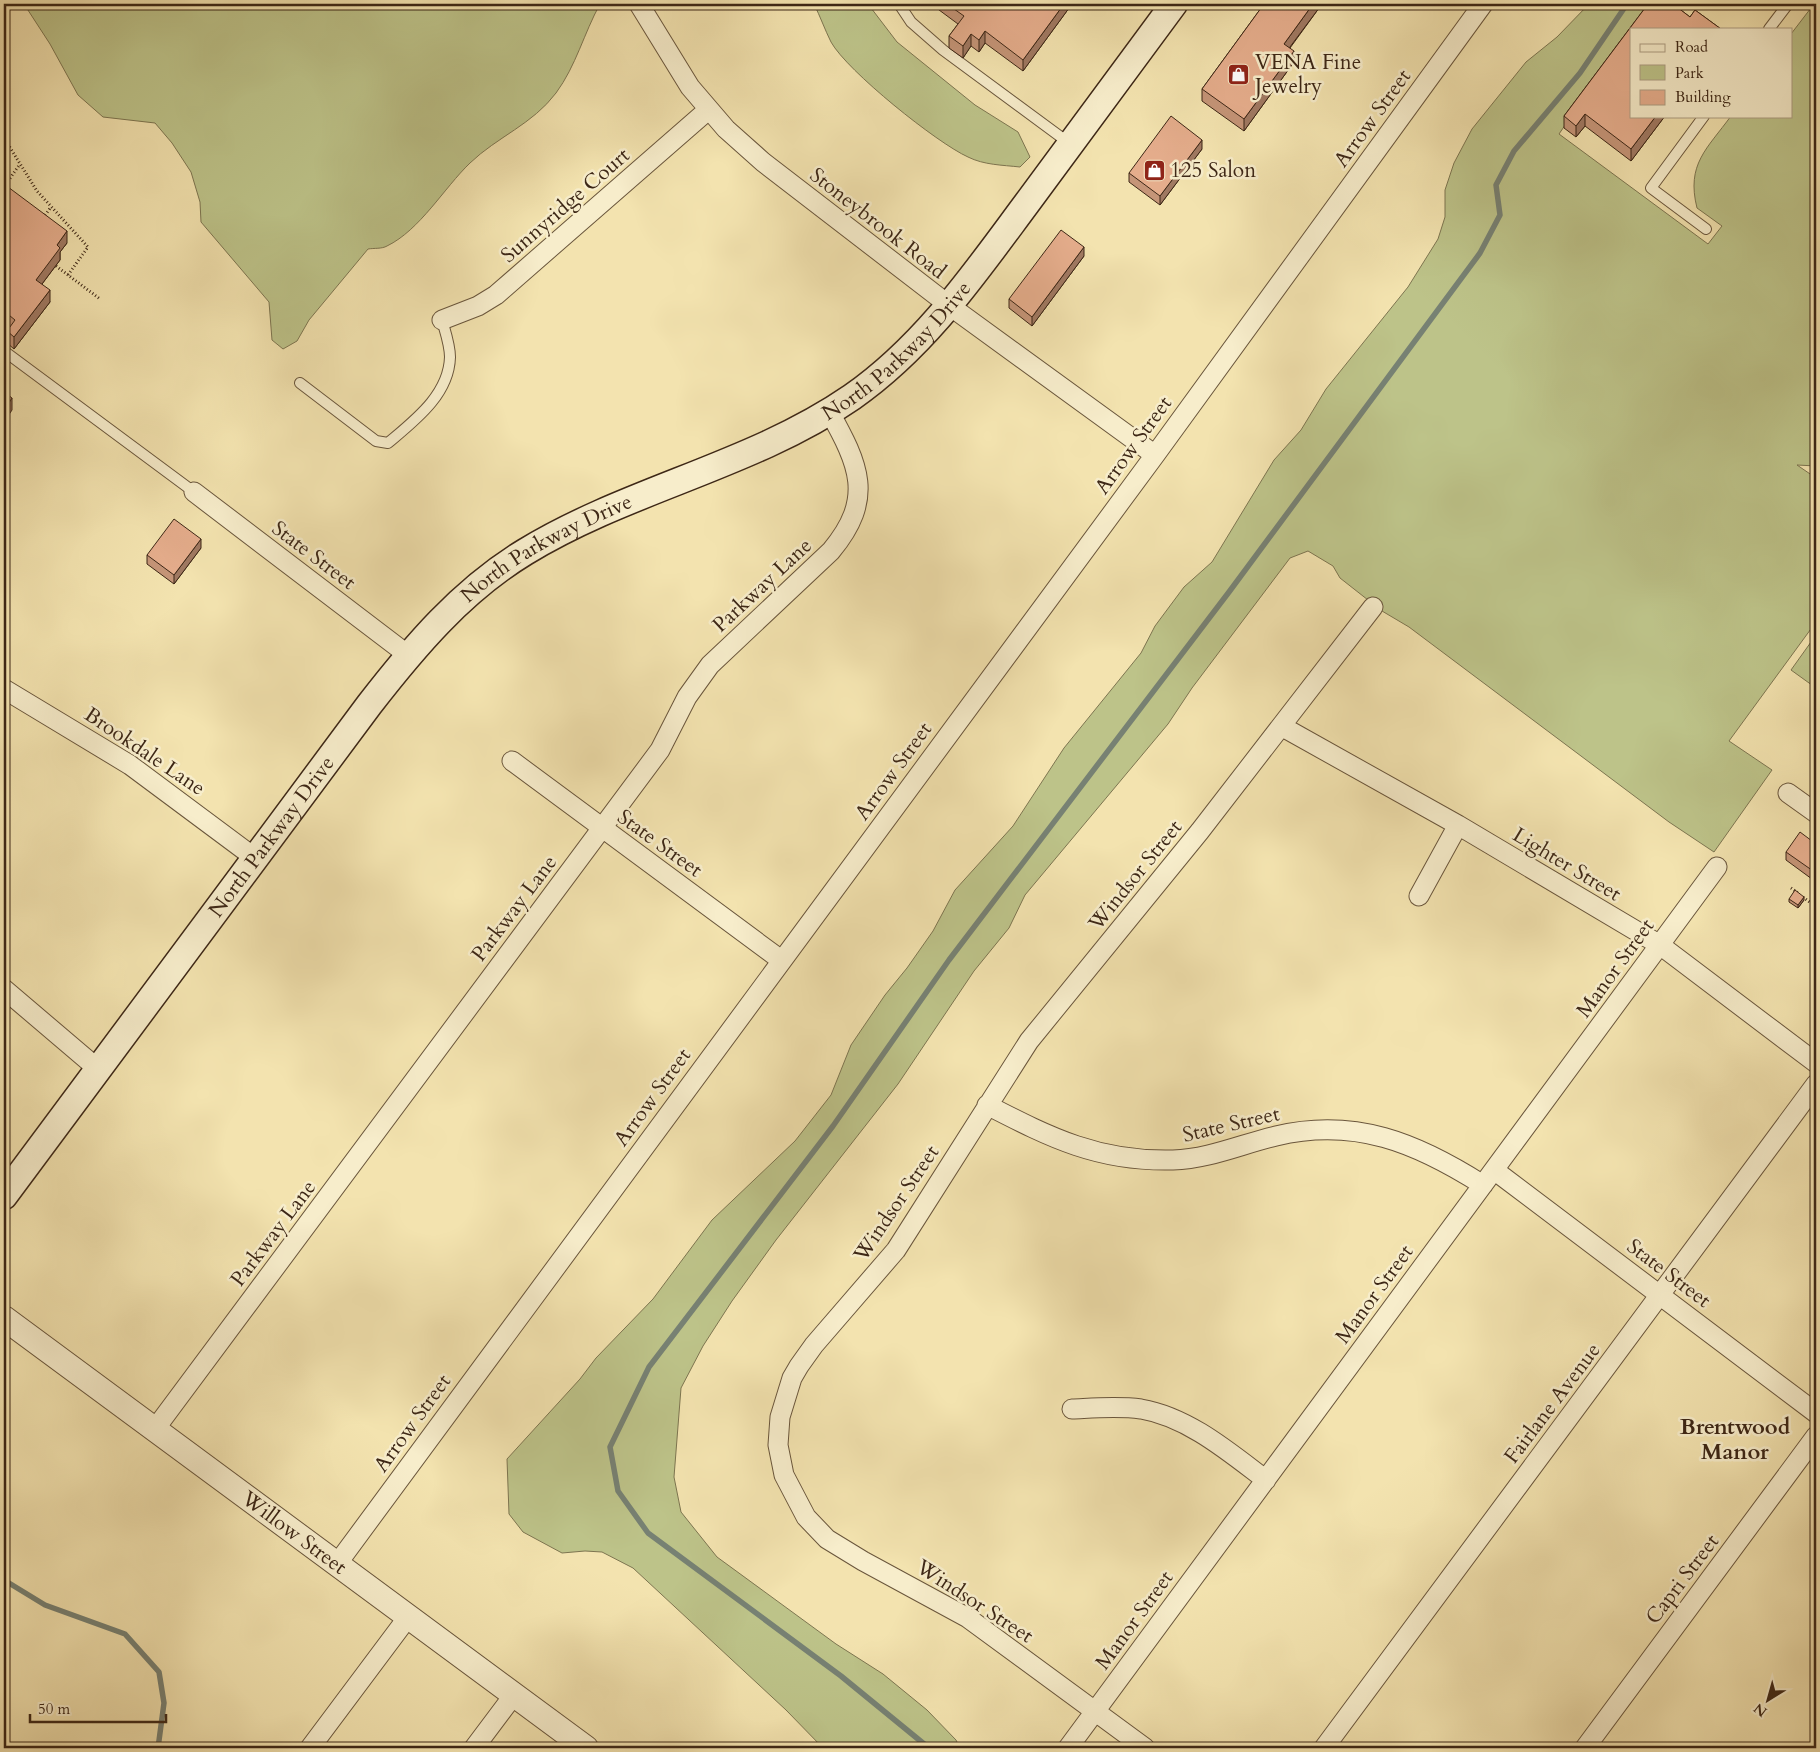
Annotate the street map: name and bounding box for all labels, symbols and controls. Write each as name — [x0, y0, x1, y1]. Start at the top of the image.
legend — [1630, 28, 1792, 118]
text: Road — [1675, 37, 1708, 57]
place label: VENA Fine Jewelry — [1252, 48, 1361, 101]
shop icon: VENA Fine Jewelry — [1227, 62, 1251, 86]
street label: Arrow Street — [1327, 63, 1418, 173]
text: Park — [1675, 63, 1704, 83]
text: Building — [1675, 87, 1731, 107]
street label: Sunnyridge Court — [495, 141, 636, 269]
place label: 125 Salon — [1170, 156, 1256, 185]
shop icon: 125 Salon — [1142, 158, 1166, 182]
street label: Stoneybrook Road — [803, 161, 952, 286]
street label: North Parkway Drive — [817, 275, 978, 428]
street label: Arrow Street — [1088, 390, 1179, 500]
street label: North Parkway Drive — [454, 487, 636, 610]
street label: State Street — [266, 514, 362, 597]
street label: Parkway Lane — [706, 532, 818, 639]
street label: Brookdale Lane — [79, 700, 211, 803]
street label: Arrow Street — [848, 716, 939, 826]
street label: North Parkway Drive — [202, 750, 341, 924]
street label: State Street — [611, 803, 708, 884]
street label: Windsor Street — [1081, 814, 1189, 937]
street label: Lighter Street — [1507, 821, 1627, 908]
street label: Parkway Lane — [465, 849, 564, 967]
street label: Manor Street — [1570, 913, 1661, 1024]
street label: Arrow Street — [607, 1042, 698, 1152]
street label: State Street — [1180, 1099, 1283, 1150]
street label: Windsor Street — [846, 1139, 946, 1268]
street label: Parkway Lane — [224, 1174, 323, 1292]
street label: State Street — [1621, 1232, 1717, 1315]
street label: Manor Street — [1329, 1239, 1420, 1350]
street label: Fairlane Avenue — [1497, 1337, 1607, 1470]
street label: Arrow Street — [367, 1368, 458, 1478]
district label: Brentwood Manor — [1680, 1412, 1791, 1467]
street label: Willow Street — [235, 1484, 353, 1582]
street label: Capri Street — [1639, 1528, 1726, 1630]
street label: Windsor Street — [910, 1552, 1039, 1650]
street label: Manor Street — [1089, 1565, 1180, 1676]
north arrow — [1742, 1674, 1792, 1724]
scale bar — [30, 1692, 166, 1724]
text: 50 m — [38, 1699, 70, 1719]
text: N — [1750, 1699, 1771, 1721]

